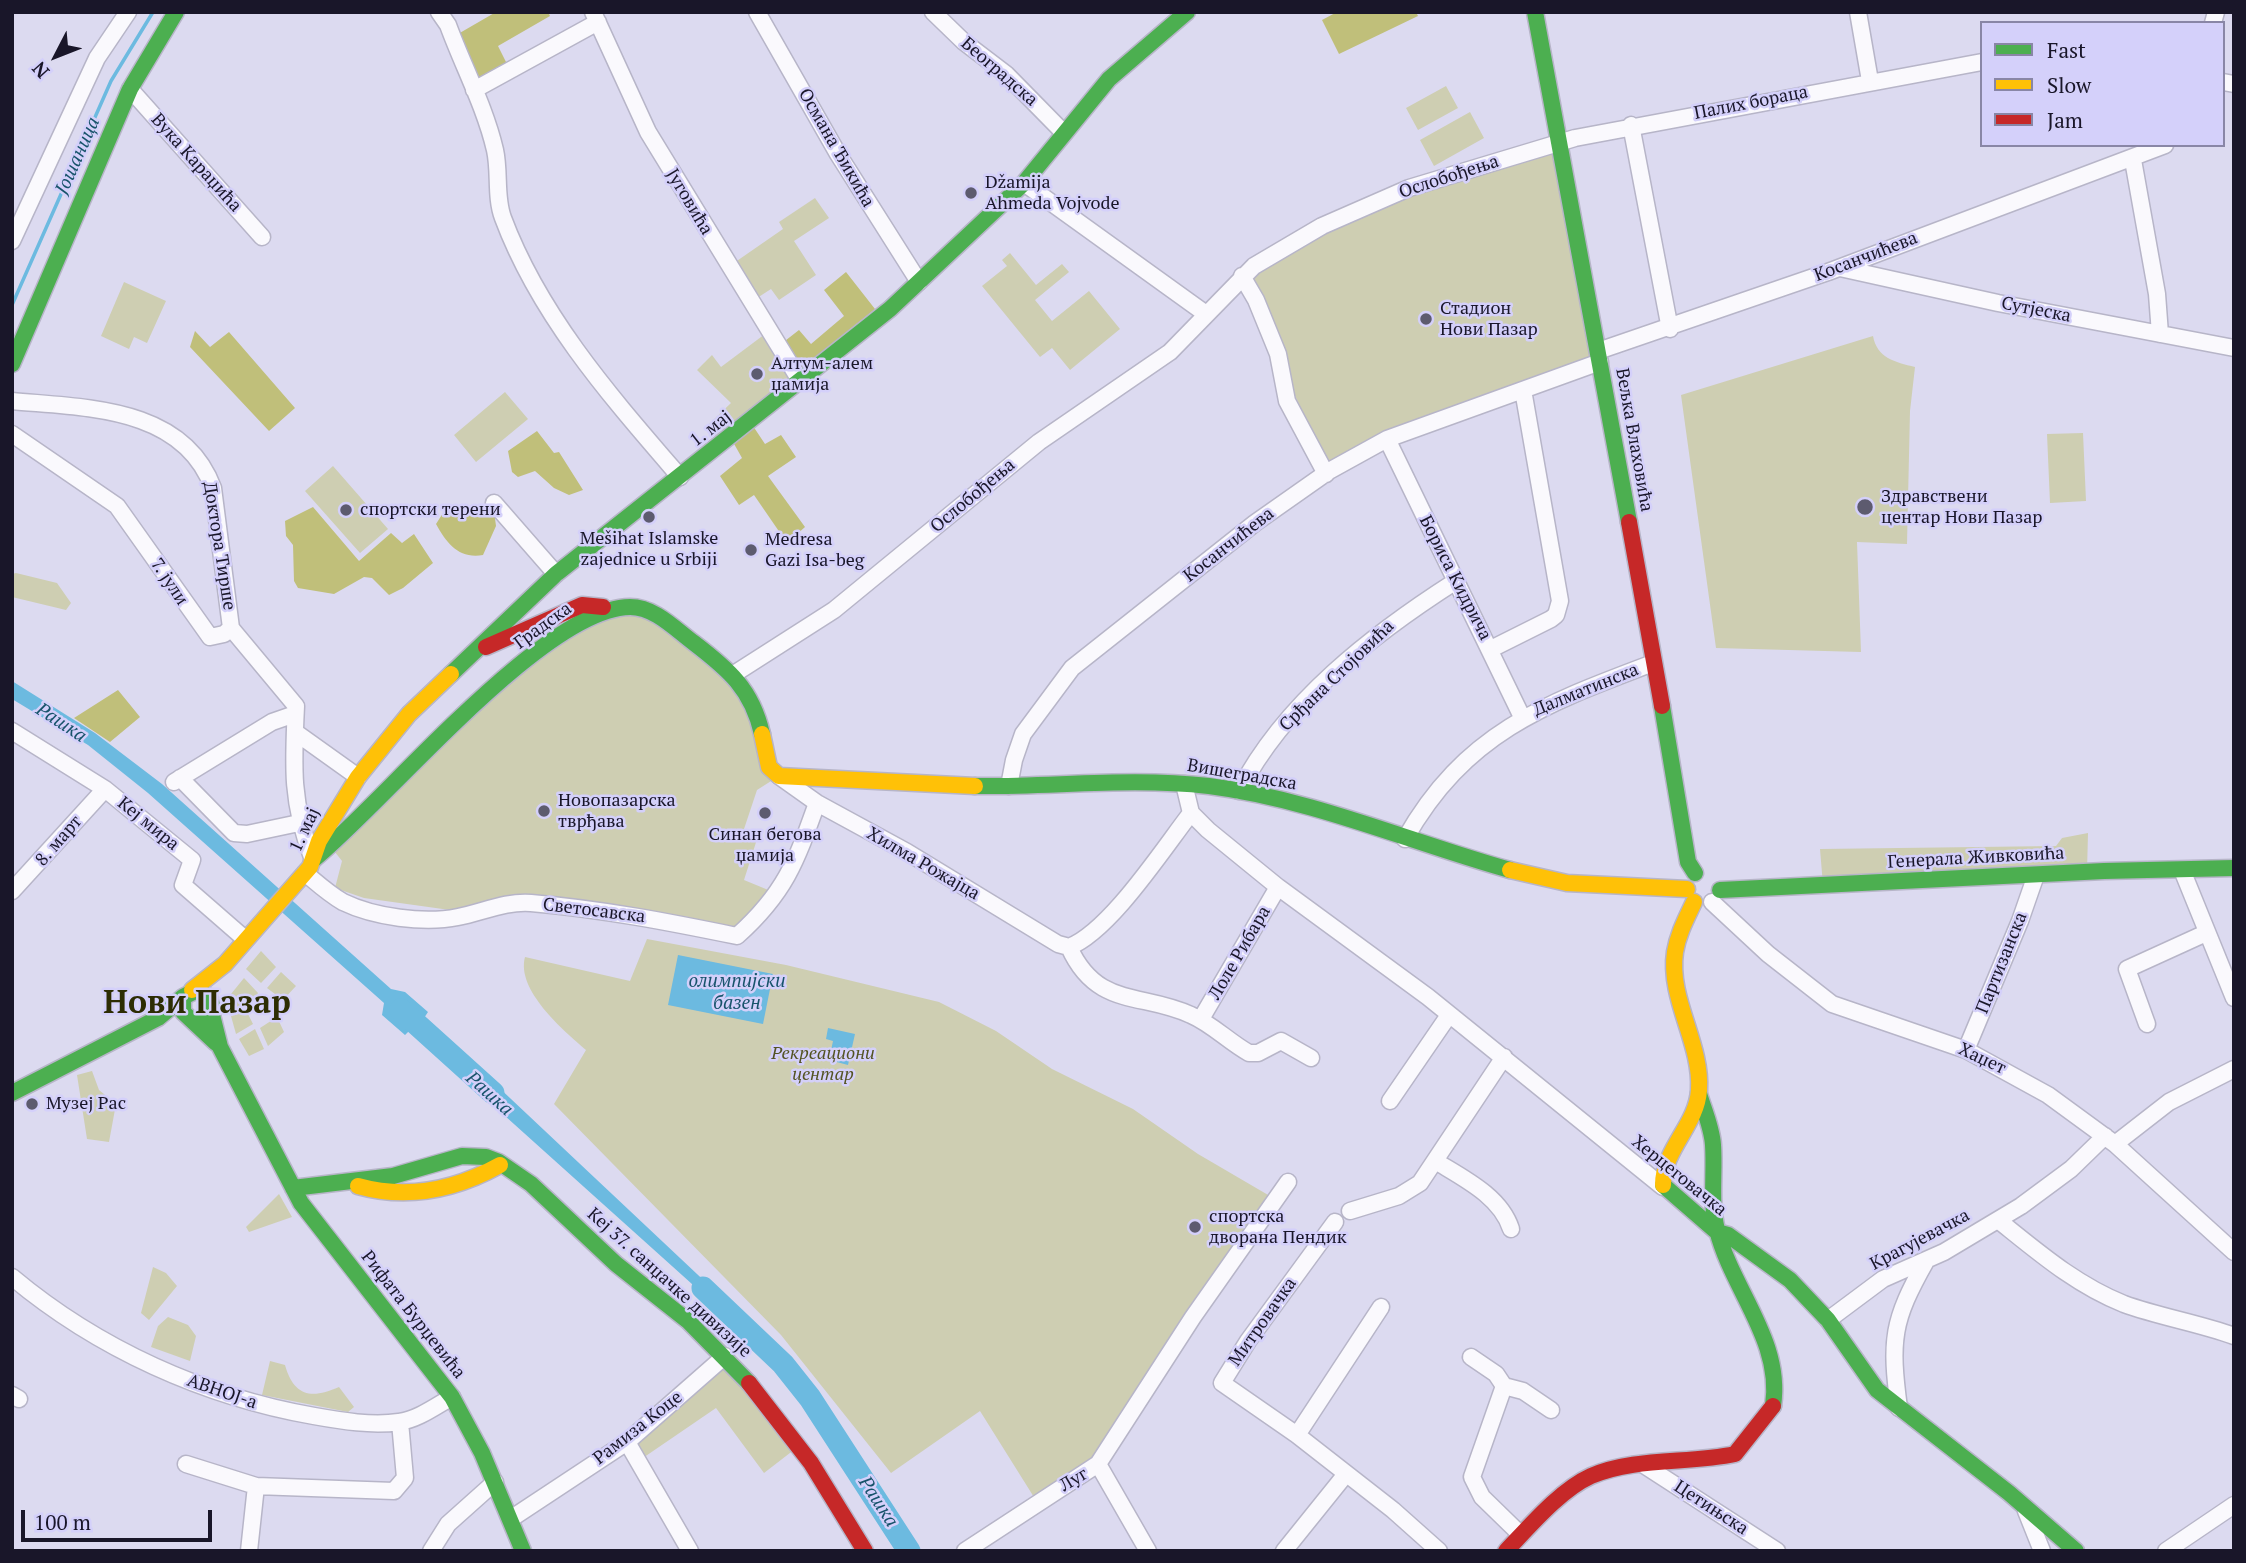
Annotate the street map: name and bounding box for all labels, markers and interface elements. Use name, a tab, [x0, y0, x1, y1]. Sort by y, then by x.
north arrow	[21, 21, 91, 91]
legend	[1980, 21, 2225, 147]
street label: Београдска	[956, 33, 1042, 111]
text: Fast	[2047, 36, 2086, 64]
text: N	[26, 57, 54, 84]
text: Slow	[2047, 71, 2091, 99]
street label: Палих бораца	[1692, 81, 1810, 125]
street label: Османа Ђикића	[793, 85, 879, 211]
text: Jam	[2047, 106, 2083, 134]
street label: Вука Караџића	[146, 109, 246, 217]
water label: Јошаница	[51, 114, 105, 198]
street label: Ослобођења	[1396, 151, 1502, 203]
street label: Југовића	[661, 165, 717, 239]
place label: Džamija Ahmeda Vojvode	[985, 172, 1120, 214]
marker: Džamija Ahmeda Vojvode	[963, 185, 979, 201]
street label: Косанчићева	[1811, 227, 1921, 287]
street label: Сутјеска	[1999, 293, 2073, 327]
place label: Стадион Нови Пазар	[1440, 298, 1538, 340]
marker: Стадион Нови Пазар	[1418, 311, 1434, 327]
place label: Алтум-алем џамија	[771, 353, 873, 396]
marker: Алтум-алем џамија	[749, 366, 765, 382]
street label: Вељка Влаховића	[1611, 366, 1657, 514]
street label: 1. мај	[686, 406, 736, 452]
street label: Ослобођења	[926, 454, 1020, 538]
street label: Доктора Тирше	[198, 480, 240, 612]
place label: Здравствени центар Нови Пазар	[1881, 486, 2042, 528]
marker: Здравствени центар Нови Пазар	[1855, 497, 1875, 517]
place label: спортски терени	[360, 499, 501, 521]
marker: спортски терени	[338, 502, 354, 518]
street label: Косанчићева	[1180, 503, 1278, 587]
marker: Mešihat Islamske zajednice u Srbiji	[641, 509, 657, 525]
street label: Бориса Кидрича	[1414, 512, 1496, 644]
place label: Mešihat Islamske zajednice u Srbiji	[580, 528, 718, 570]
place label: Medresa Gazi Isa-beg	[765, 529, 864, 572]
marker: Medresa Gazi Isa-beg	[743, 542, 759, 558]
street label: 7. јули	[146, 554, 192, 610]
street label: Градска	[510, 598, 576, 654]
street label: Срђана Стојовића	[1275, 616, 1399, 736]
street label: Далматинска	[1530, 659, 1642, 721]
water label: Рашка	[31, 698, 91, 748]
street label: Вишеградска	[1186, 755, 1298, 795]
place label: Новопазарска тврђава	[558, 790, 676, 832]
street label: Кеј мира	[113, 793, 183, 855]
marker: Новопазарска тврђава	[536, 803, 552, 819]
street label: 1. мај	[285, 804, 325, 856]
marker: Синан бегова џамија	[757, 805, 773, 821]
street label: 8. март	[31, 811, 87, 871]
street label: Хилма Рожајца	[863, 823, 983, 905]
place label: Синан бегова џамија	[708, 824, 822, 866]
street label: Генерала Живковића	[1887, 843, 2065, 873]
street label: Светосавска	[541, 894, 647, 928]
street label: Лоле Рибара	[1205, 902, 1275, 1004]
street label: Партизанска	[1972, 909, 2032, 1017]
water label: олимпијски базен	[689, 971, 785, 1015]
district label: Нови Пазар	[103, 985, 291, 1023]
street label: Хаџет	[1955, 1039, 2009, 1079]
park label: Рекреациони центар	[771, 1043, 875, 1086]
water label: Рашка	[461, 1067, 517, 1121]
place label: Музеј Рас	[46, 1093, 126, 1115]
marker: Музеј Рас	[24, 1096, 40, 1112]
street label: Херцеговачка	[1627, 1131, 1731, 1221]
street label: Кеј 37. санџачке дивизије	[582, 1204, 756, 1362]
street label: Крагујевачка	[1867, 1205, 1973, 1275]
place label: спортска дворана Пендик	[1209, 1206, 1347, 1248]
marker: спортска дворана Пендик	[1187, 1219, 1203, 1235]
street label: Рифата Бурџевића	[356, 1247, 470, 1383]
street label: Митровачка	[1225, 1274, 1301, 1370]
street label: АВНОЈ-а	[184, 1370, 260, 1414]
street label: Рамиза Коце	[589, 1387, 687, 1469]
street label: Луг	[1056, 1463, 1092, 1497]
water label: Рашка	[853, 1472, 903, 1532]
street label: Цетињска	[1670, 1476, 1752, 1540]
scale bar	[24, 1496, 215, 1540]
text: 100 m	[34, 1508, 91, 1536]

